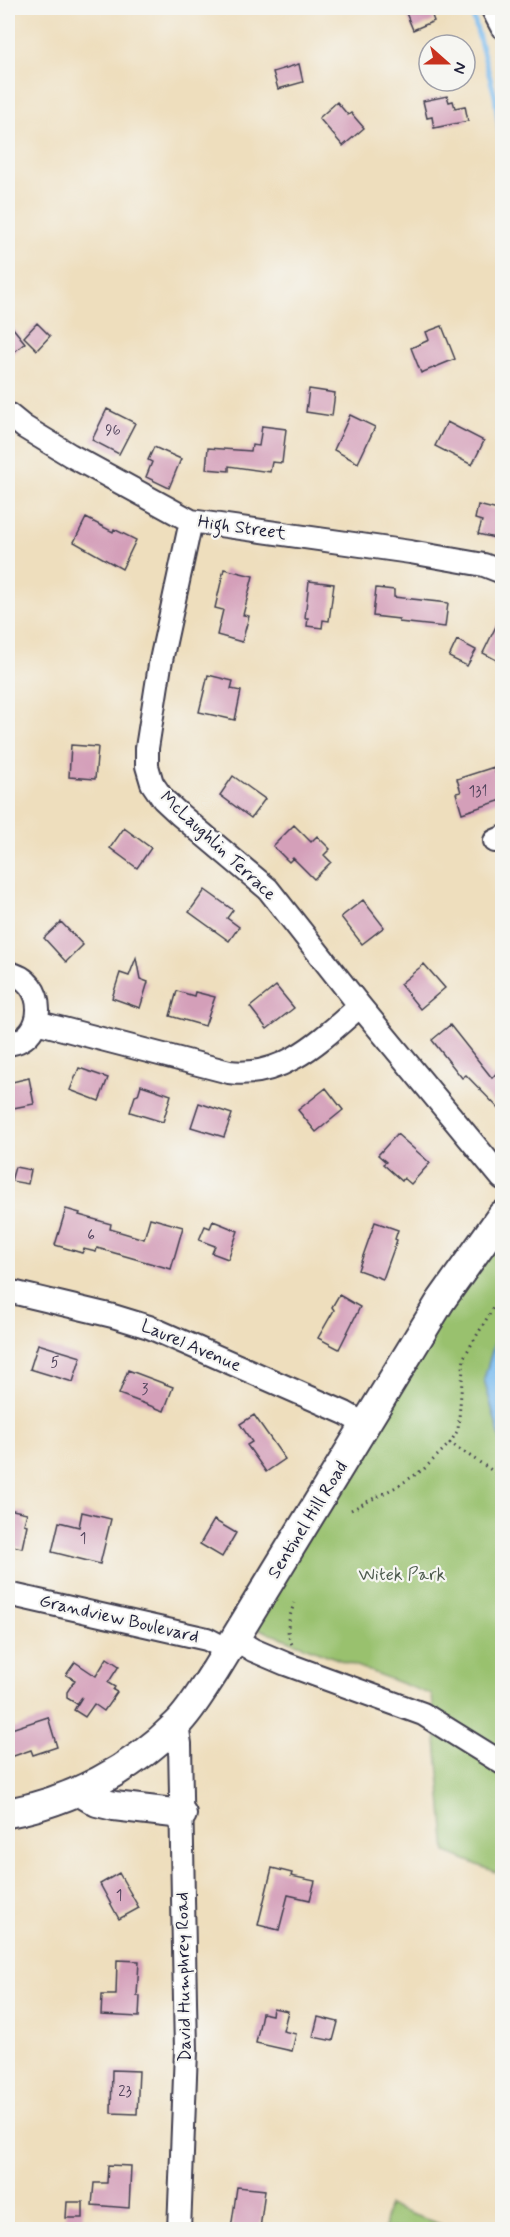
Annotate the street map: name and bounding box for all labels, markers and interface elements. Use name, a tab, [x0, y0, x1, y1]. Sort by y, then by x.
north arrow	[417, 33, 477, 93]
text: N	[448, 59, 471, 77]
house number: 96	[105, 421, 121, 441]
street label: High Street	[196, 510, 288, 548]
house number: 131	[469, 782, 487, 802]
street label: McLaughlin Terrace	[155, 786, 281, 906]
house number: 6	[87, 1226, 95, 1246]
street label: Laurel Avenue	[137, 1314, 245, 1378]
house number: 5	[50, 1353, 60, 1373]
house number: 3	[142, 1380, 149, 1400]
street label: Sentinel Hill Road	[262, 1457, 354, 1583]
house number: 1	[80, 1529, 86, 1549]
park label: Witek Park	[359, 1563, 446, 1587]
street label: Grandview Boulevard	[37, 1589, 201, 1649]
house number: 1	[116, 1886, 122, 1906]
street label: David Humphrey Road	[171, 1892, 197, 2062]
house number: 23	[118, 2082, 132, 2102]

